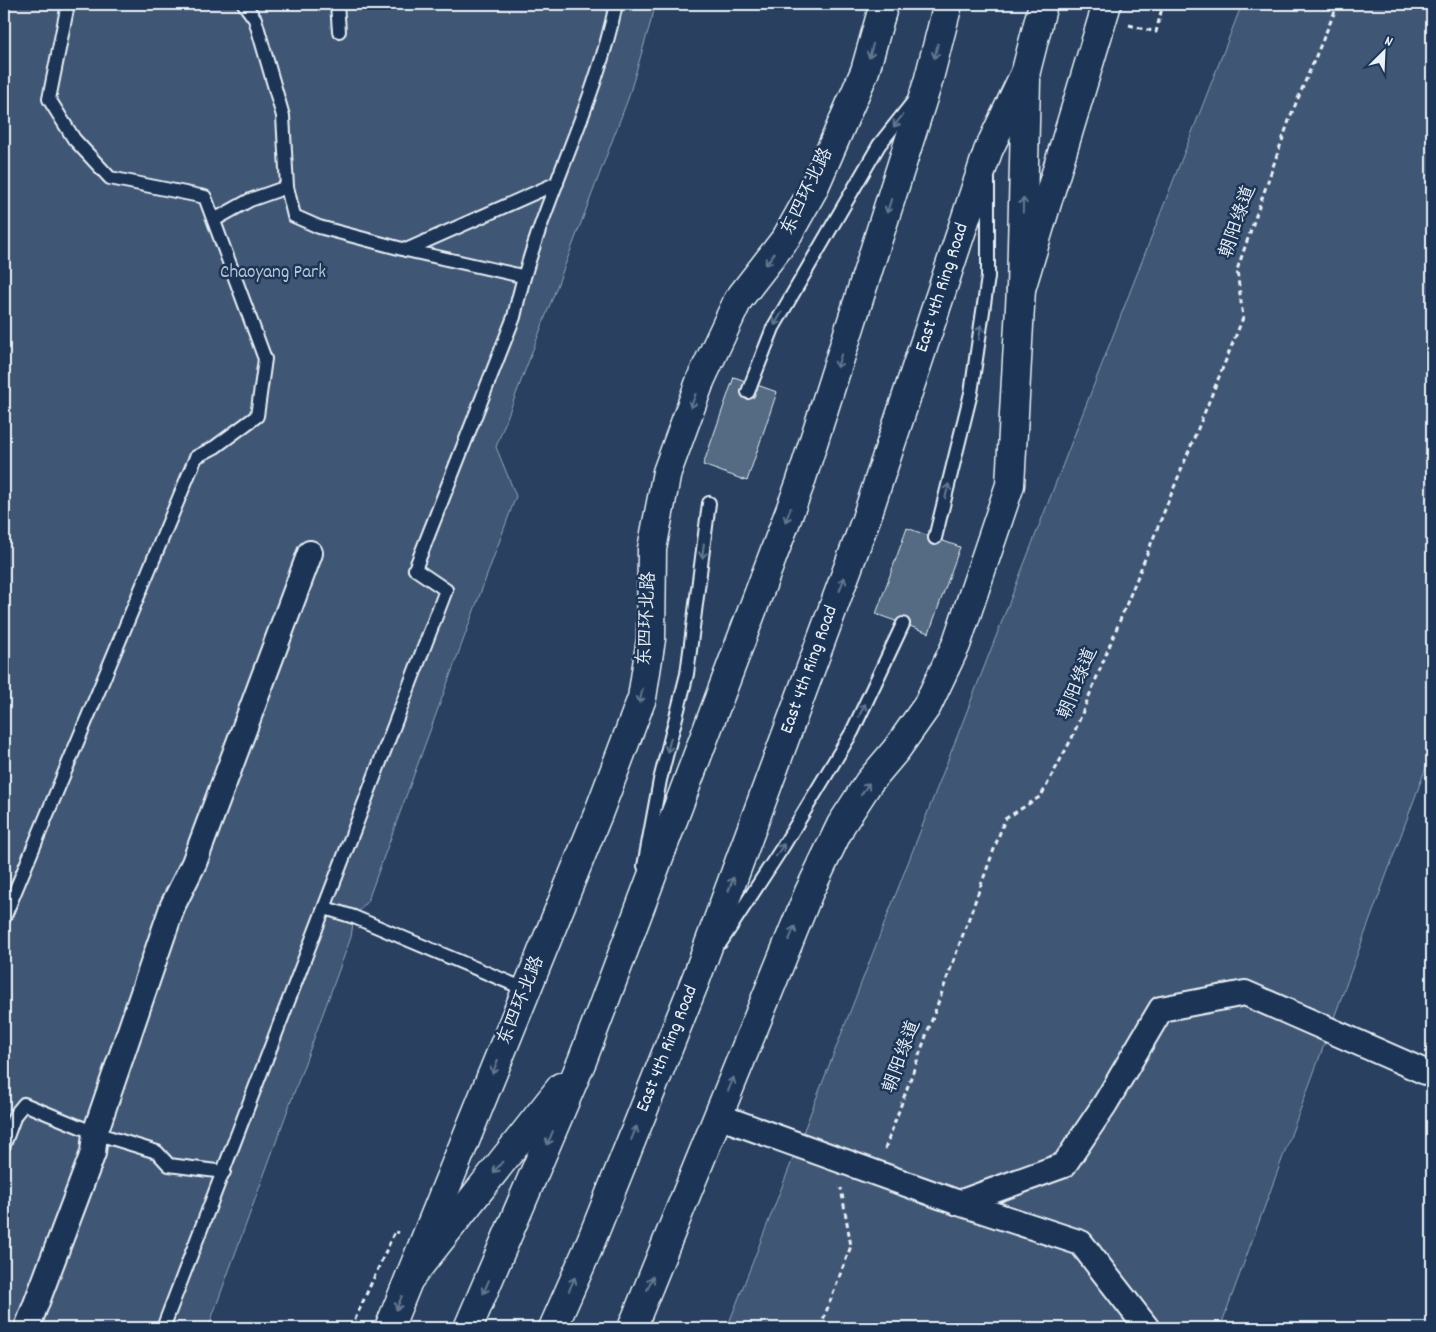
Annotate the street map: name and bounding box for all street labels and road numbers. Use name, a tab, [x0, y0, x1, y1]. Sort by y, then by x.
street label: 东四环北路	[775, 143, 841, 241]
street label: 朝阳绿道	[1214, 182, 1264, 262]
street label: East 4th Ring Road	[909, 220, 977, 356]
street label: 东四环北路	[632, 571, 664, 667]
street label: East 4th Ring Road	[774, 602, 846, 738]
street label: 朝阳绿道	[1052, 644, 1106, 724]
street label: 东四环北路	[492, 952, 552, 1050]
street label: East 4th Ring Road	[630, 982, 706, 1116]
street label: 朝阳绿道	[877, 1017, 929, 1097]

